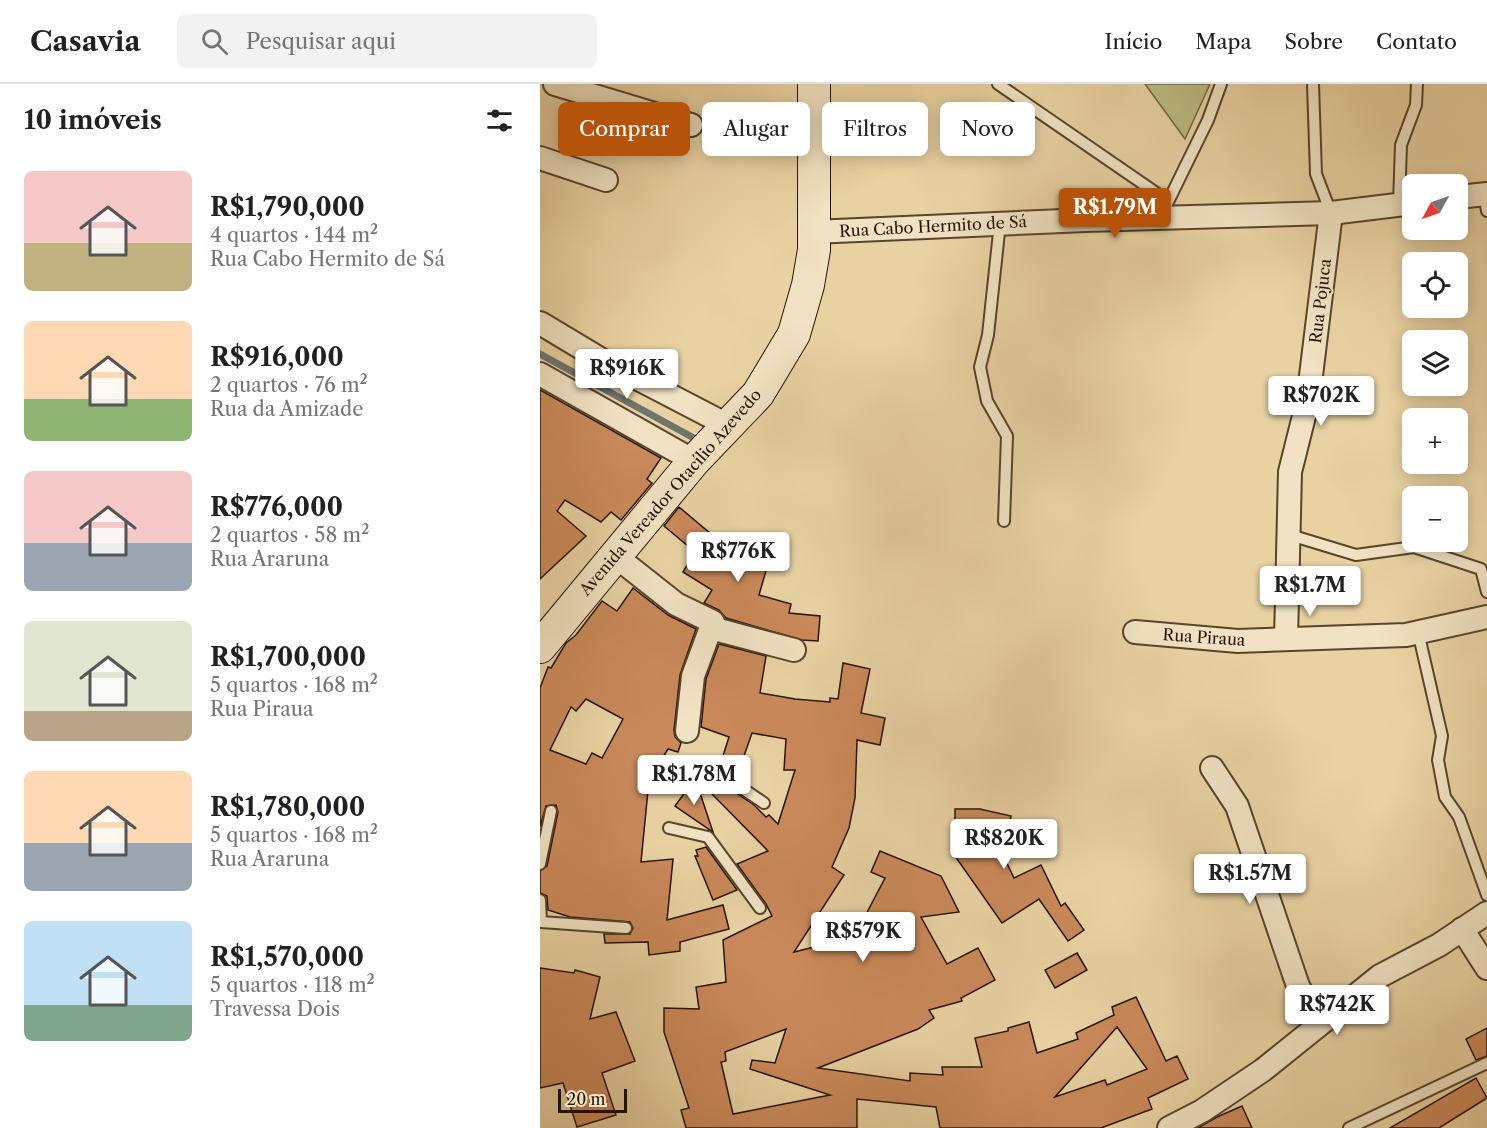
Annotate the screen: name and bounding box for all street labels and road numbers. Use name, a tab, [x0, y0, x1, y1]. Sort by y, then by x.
street label: Rua Cabo Hermito de Sá	[839, 211, 1028, 241]
street label: Rua Pojuca	[1305, 257, 1335, 345]
street label: Avenida Vereador Otacílio Azevedo	[574, 385, 765, 600]
street label: Rua Piraua	[1162, 624, 1247, 650]

